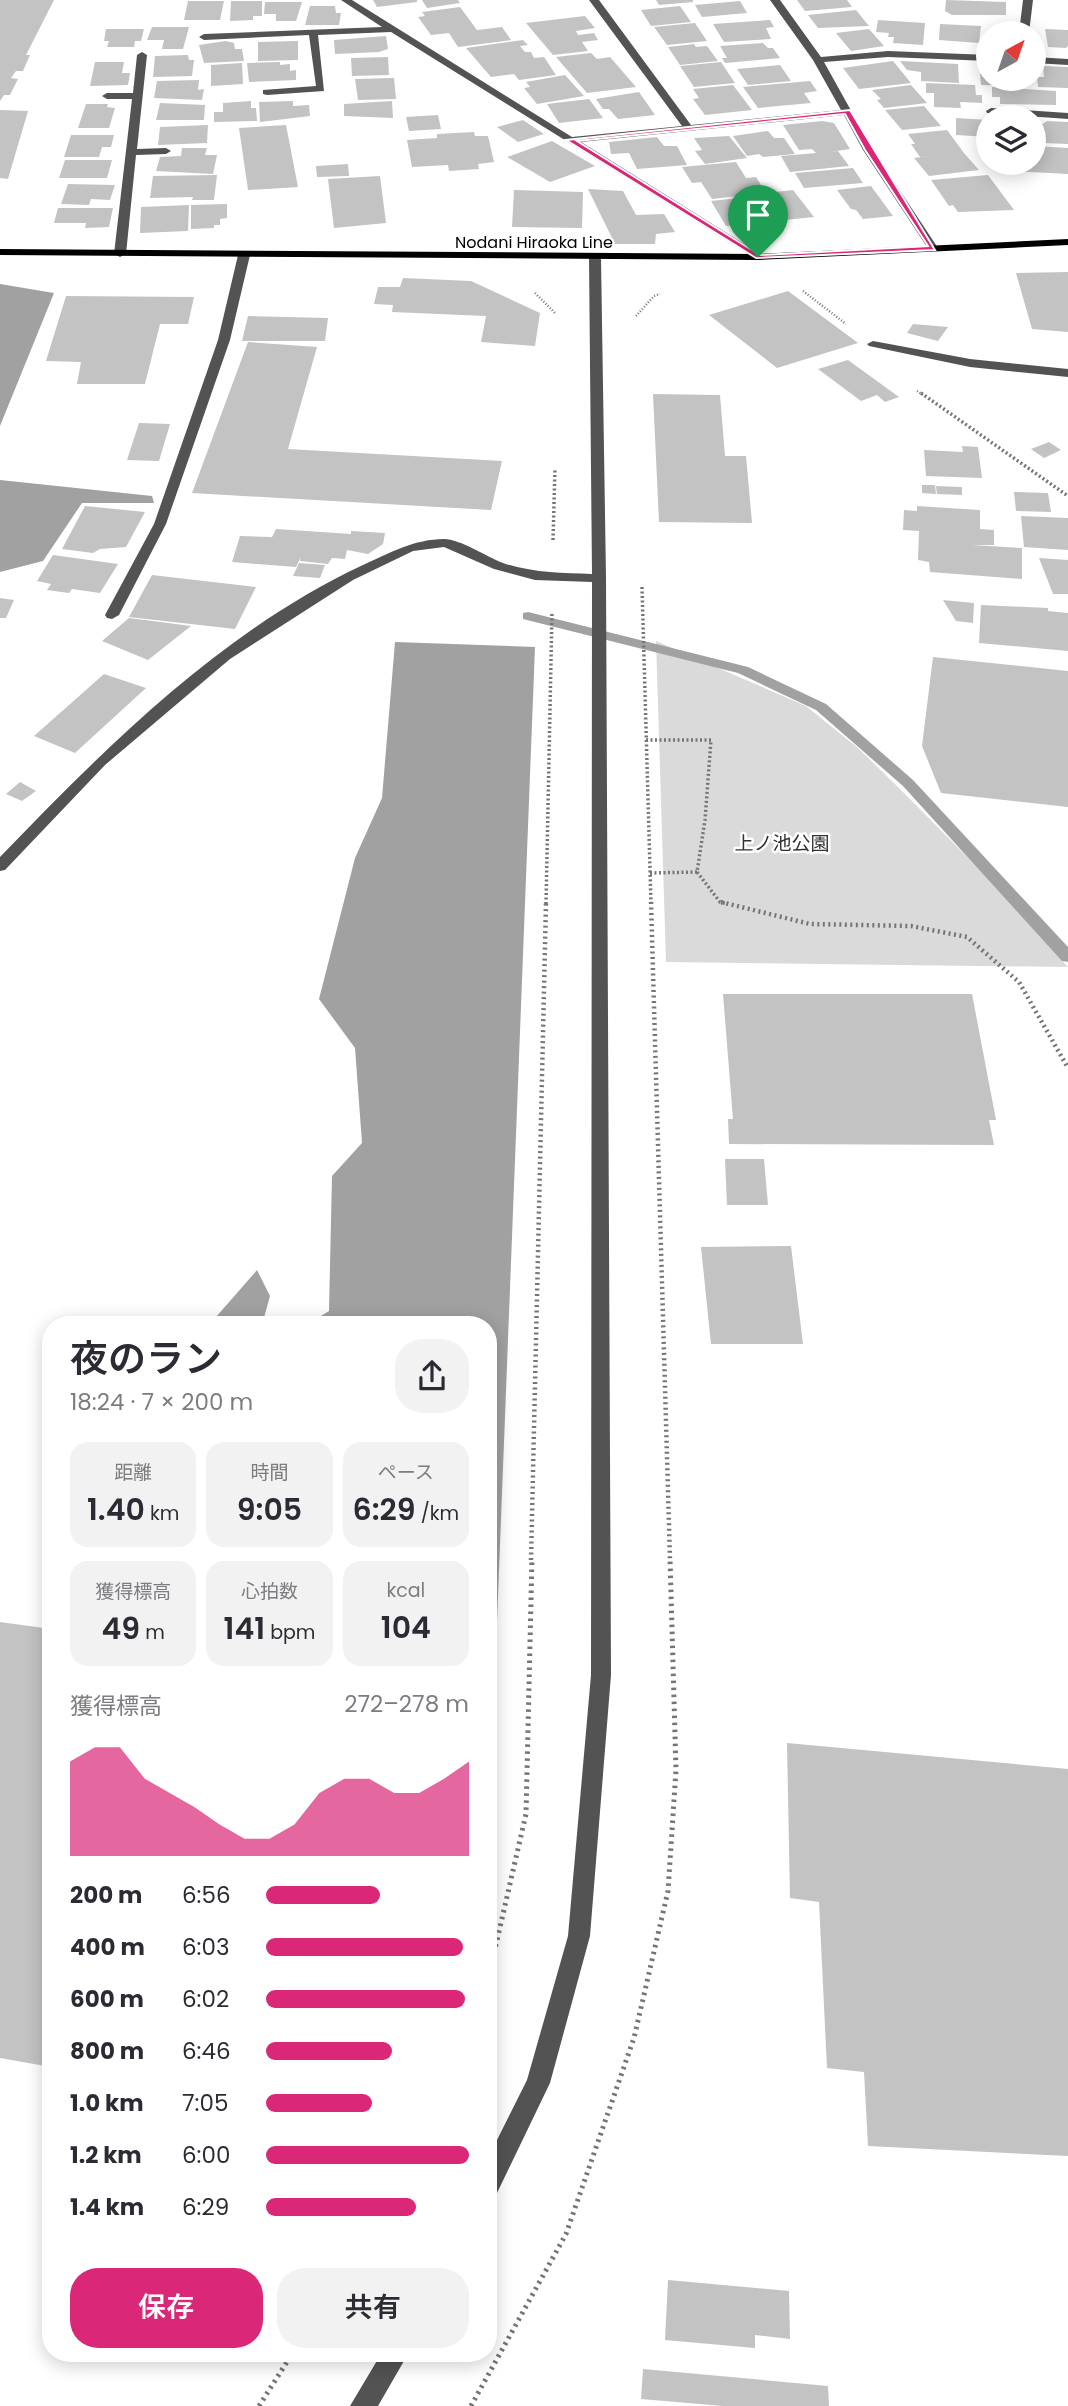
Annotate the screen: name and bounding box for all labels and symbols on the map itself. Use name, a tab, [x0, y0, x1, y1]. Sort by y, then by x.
north arrow	[976, 21, 1046, 91]
pin	[728, 185, 788, 257]
street label: Nodani Hiraoka Line	[455, 231, 613, 254]
park label: 上ノ池公園	[734, 830, 830, 857]

